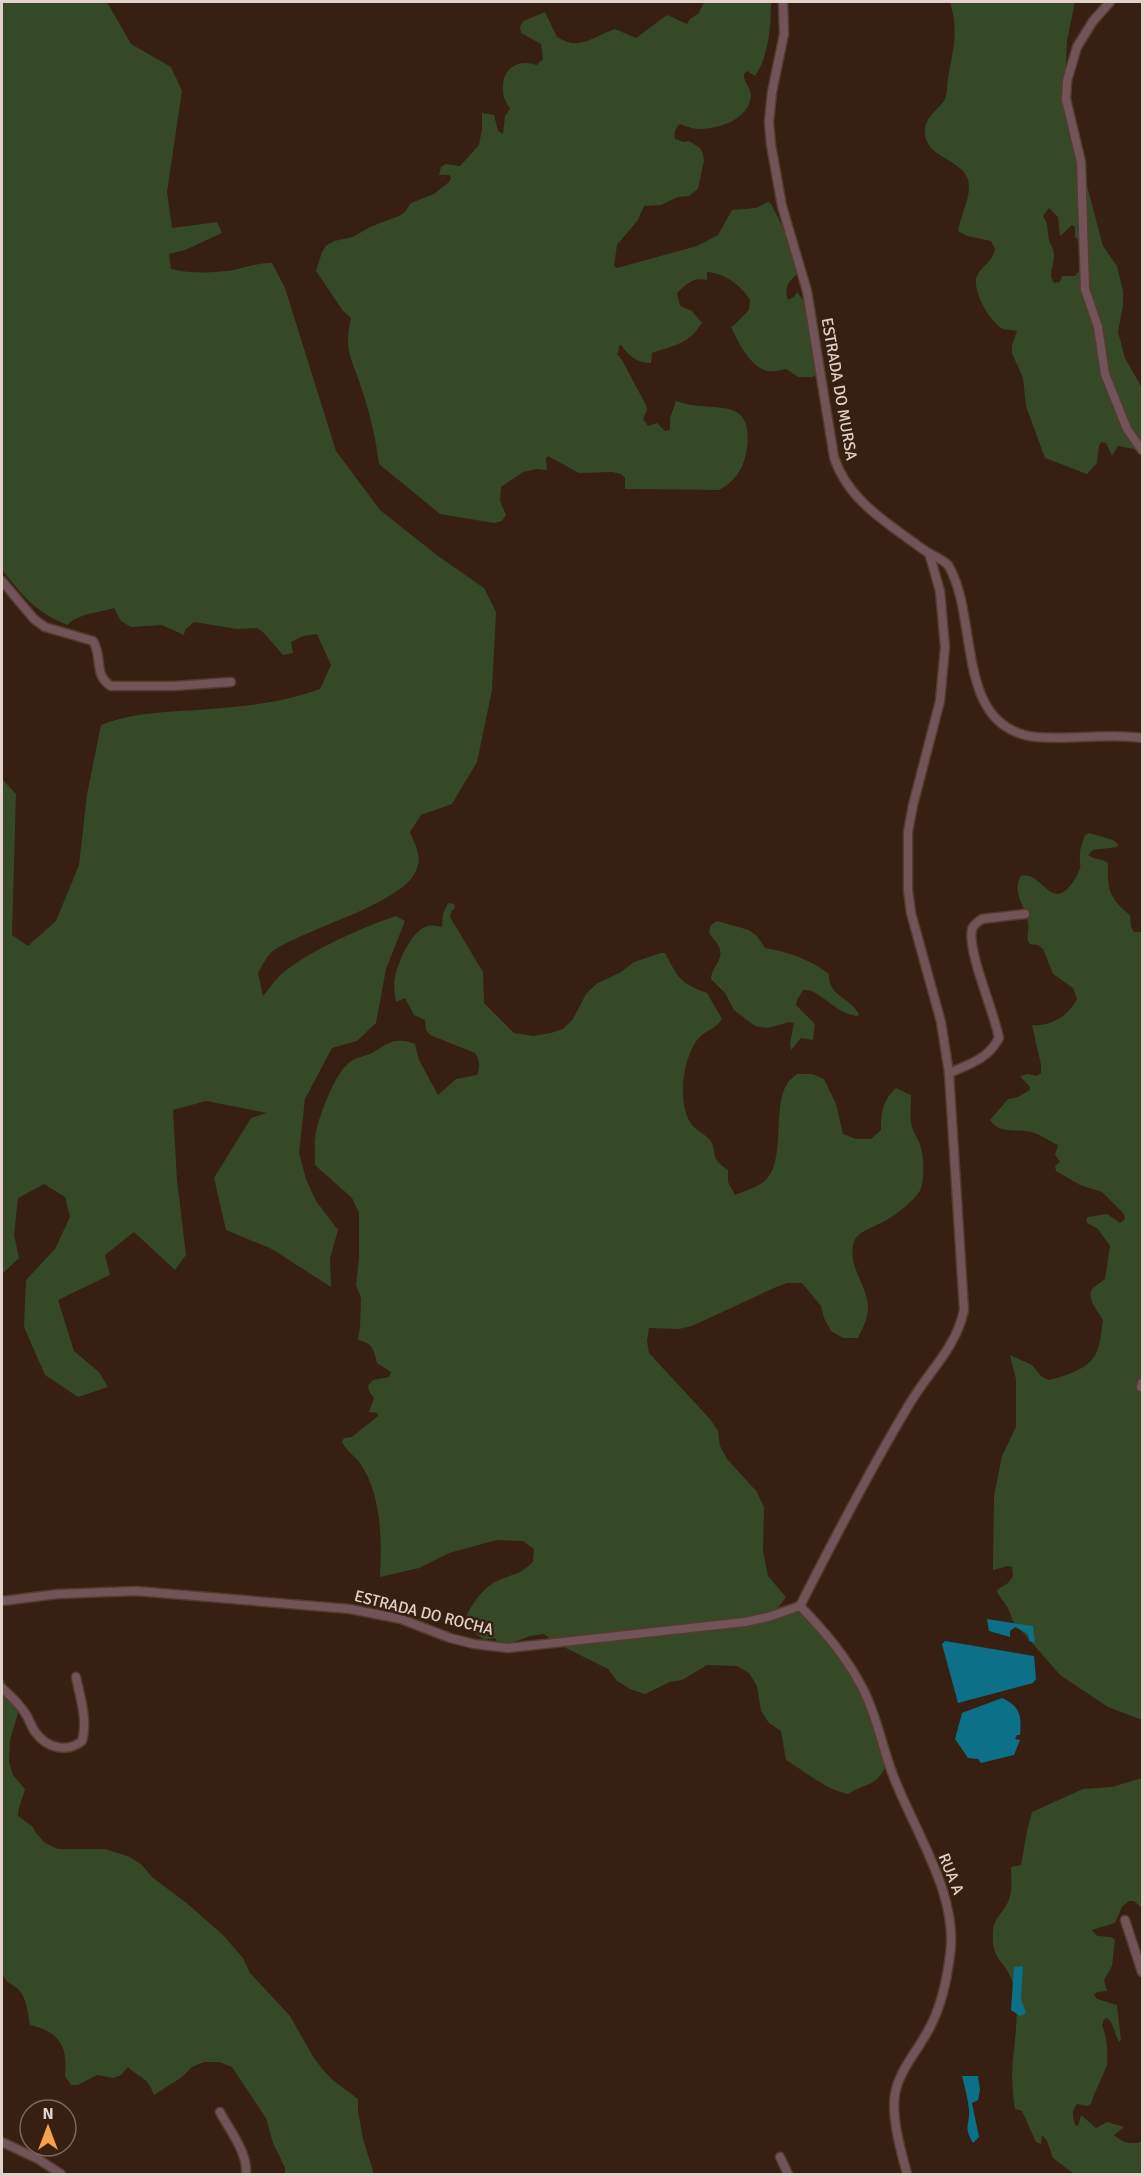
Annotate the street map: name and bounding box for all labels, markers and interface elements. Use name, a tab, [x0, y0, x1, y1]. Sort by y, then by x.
street label: ESTRADA DO MURSA	[817, 316, 861, 462]
street label: ESTRADA DO ROCHA	[352, 1586, 496, 1640]
street label: RUA A	[934, 1850, 968, 1898]
north arrow	[18, 2098, 78, 2158]
text: N	[42, 2104, 54, 2124]

